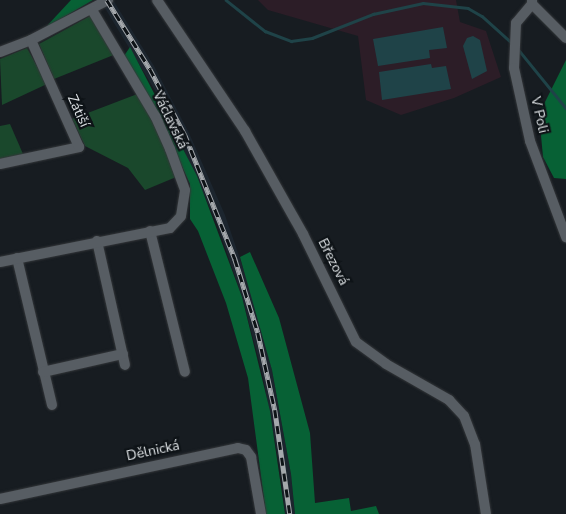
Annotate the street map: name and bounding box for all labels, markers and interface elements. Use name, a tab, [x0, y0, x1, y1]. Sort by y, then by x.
street label: Václavská	[149, 88, 191, 152]
street label: Zátiší	[63, 92, 93, 130]
street label: V Poli	[527, 95, 551, 135]
street label: Březová	[314, 236, 352, 288]
street label: Dělnická	[125, 437, 181, 465]

